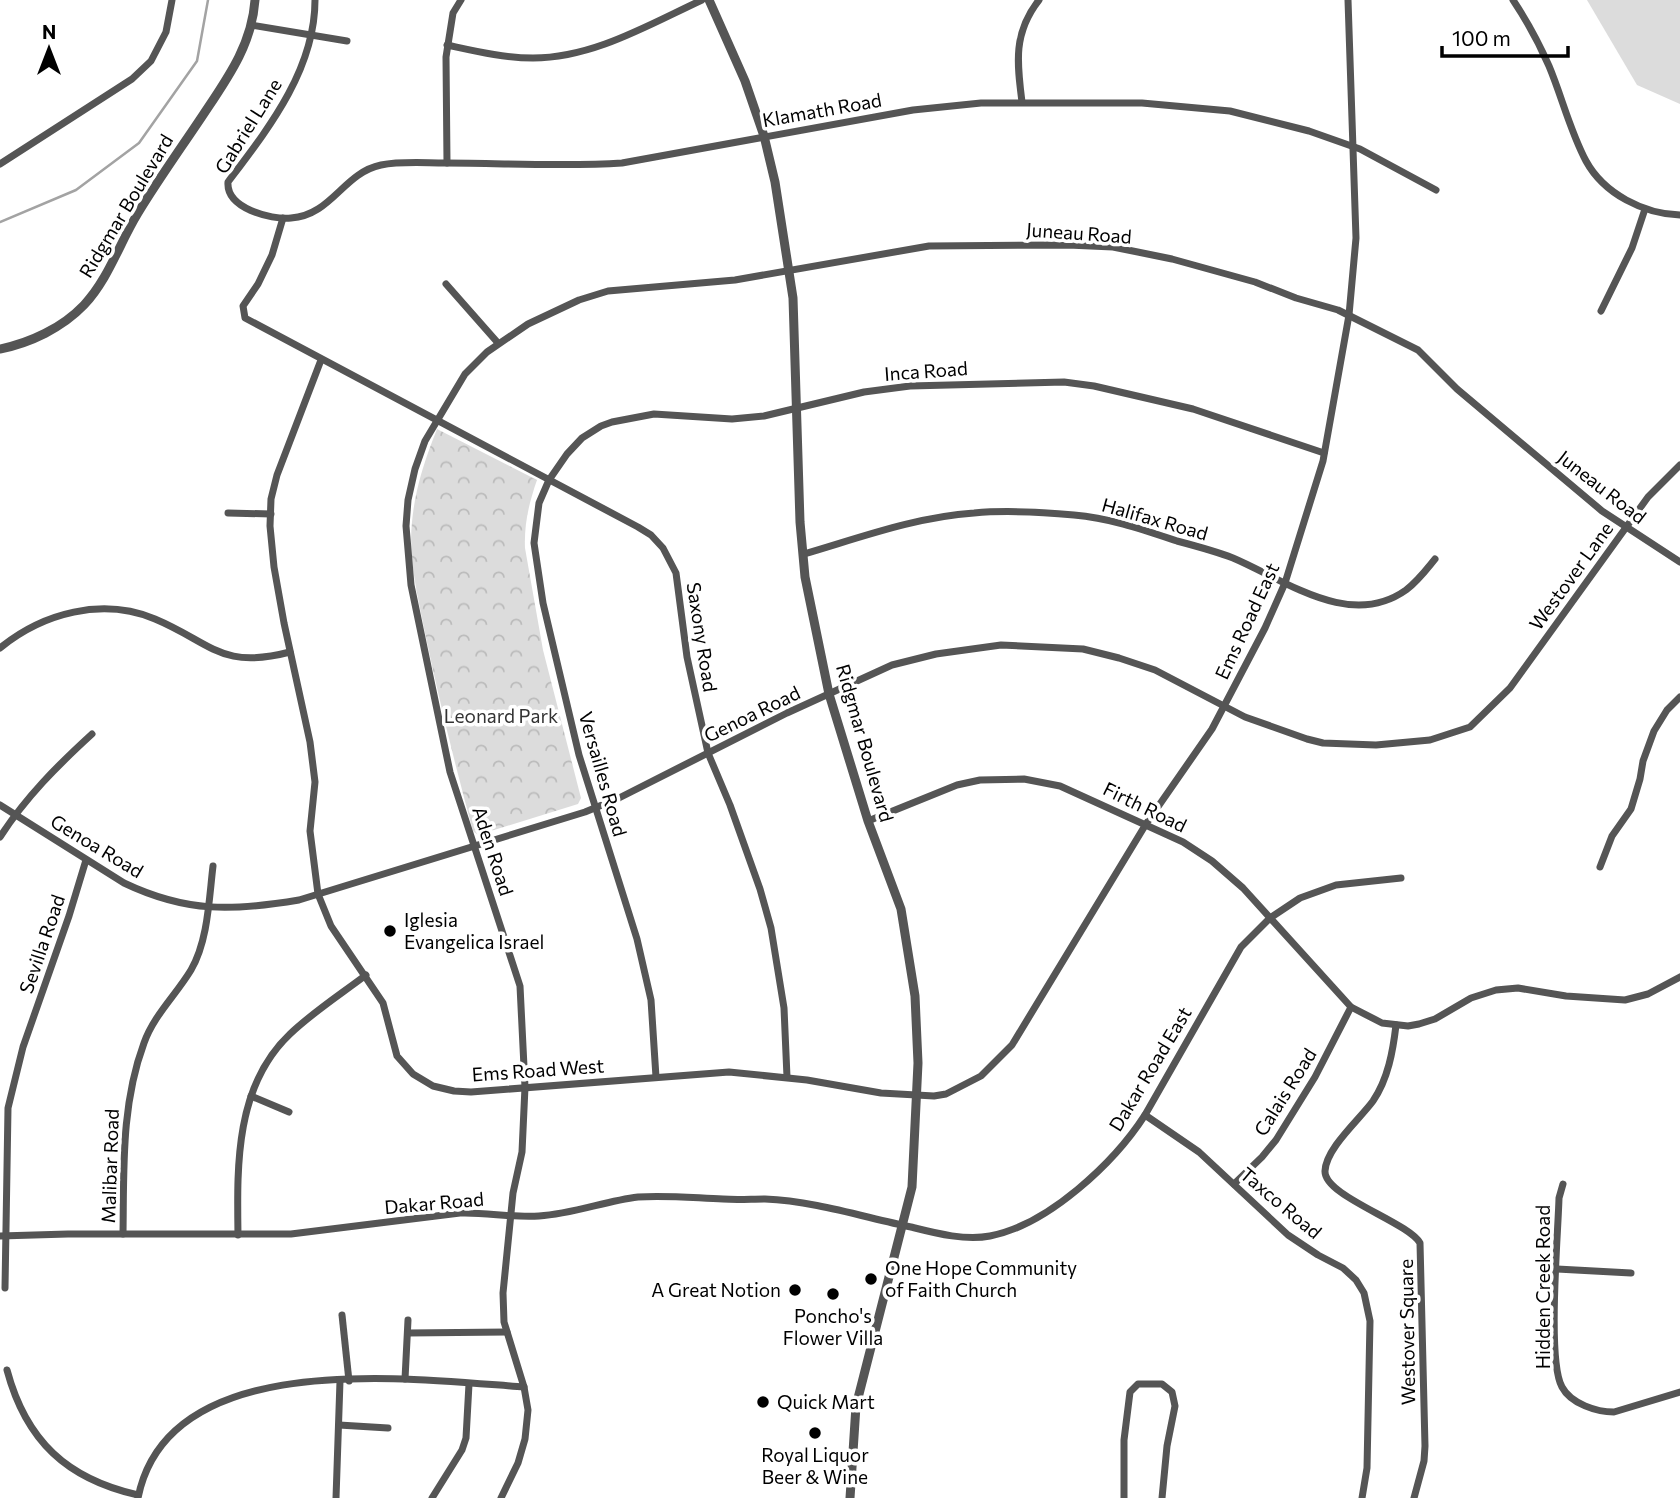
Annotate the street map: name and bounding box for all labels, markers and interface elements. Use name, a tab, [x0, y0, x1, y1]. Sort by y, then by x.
north arrow	[14, 14, 84, 84]
scale bar	[1442, 14, 1568, 58]
text: N	[42, 20, 56, 43]
text: 100 m	[1452, 25, 1511, 50]
street label: Gabriel Lane	[209, 74, 286, 178]
street label: Klamath Road	[760, 88, 883, 131]
street label: Ridgmar Boulevard	[74, 130, 177, 282]
street label: Juneau Road	[1026, 217, 1133, 248]
street label: Inca Road	[883, 356, 968, 385]
street label: Juneau Road	[1554, 445, 1651, 528]
street label: Halifax Road	[1099, 492, 1211, 545]
street label: Westover Lane	[1524, 517, 1617, 634]
street label: Ems Road East	[1210, 559, 1284, 683]
street label: Saxony Road	[682, 580, 723, 693]
street label: Ridgmar Boulevard	[832, 661, 899, 824]
street label: Genoa Road	[700, 680, 804, 747]
park label: Leonard Park	[444, 704, 558, 727]
street label: Versailles Road	[575, 709, 632, 839]
street label: Firth Road	[1100, 776, 1191, 837]
street label: Aden Road	[468, 803, 519, 898]
street label: Genoa Road	[47, 809, 148, 882]
street label: Sevilla Road	[14, 891, 69, 996]
place label: Iglesia Evangelica Israel	[404, 908, 544, 953]
marker: Iglesia Evangelica Israel	[382, 923, 398, 939]
street label: Dakar Road East	[1103, 1002, 1196, 1135]
street label: Calais Road	[1249, 1044, 1321, 1140]
street label: Ems Road West	[471, 1053, 605, 1086]
street label: Malibar Road	[96, 1108, 123, 1224]
street label: Taxco Road	[1236, 1162, 1327, 1243]
street label: Dakar Road	[383, 1187, 485, 1218]
street label: Hidden Creek Road	[1531, 1205, 1554, 1369]
place label: One Hope Community of Faith Church	[885, 1256, 1077, 1301]
street label: Westover Square	[1394, 1259, 1419, 1405]
marker: One Hope Community of Faith Church	[863, 1271, 879, 1287]
place label: A Great Notion	[651, 1278, 781, 1301]
marker: A Great Notion	[787, 1282, 803, 1298]
marker: Poncho's Flower Villa	[825, 1286, 841, 1302]
place label: Poncho's Flower Villa	[783, 1304, 883, 1349]
place label: Quick Mart	[777, 1390, 875, 1413]
marker: Quick Mart	[755, 1394, 771, 1410]
marker: Royal Liquor Beer & Wine	[807, 1425, 823, 1441]
place label: Royal Liquor Beer & Wine	[761, 1443, 869, 1488]

